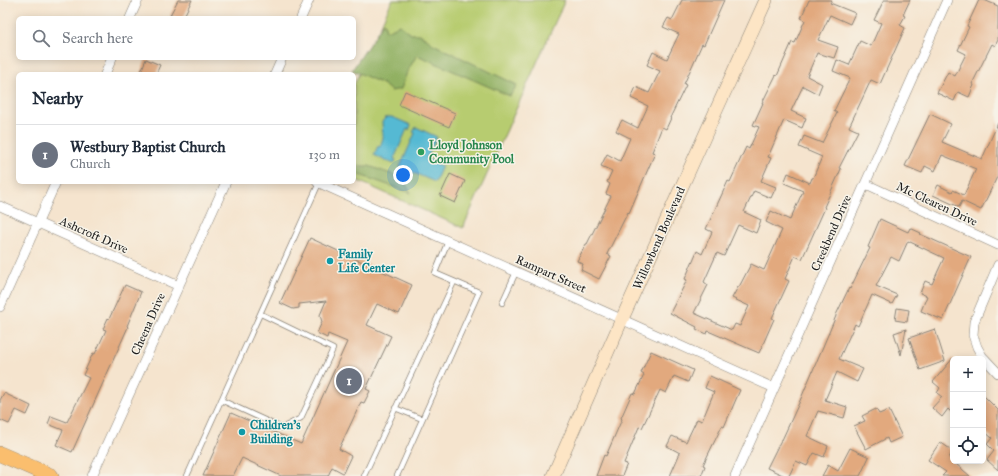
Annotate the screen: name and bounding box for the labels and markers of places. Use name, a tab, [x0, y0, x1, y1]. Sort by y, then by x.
place label: Lloyd Johnson Community Pool	[429, 138, 515, 167]
marker: Lloyd Johnson Community Pool	[416, 147, 426, 157]
place label: Family Life Center	[338, 247, 396, 275]
marker: Family Life Center	[325, 256, 335, 266]
pin: 1	[336, 366, 362, 396]
place label: Children's Building	[250, 418, 301, 447]
marker: Children's Building	[237, 427, 247, 437]

